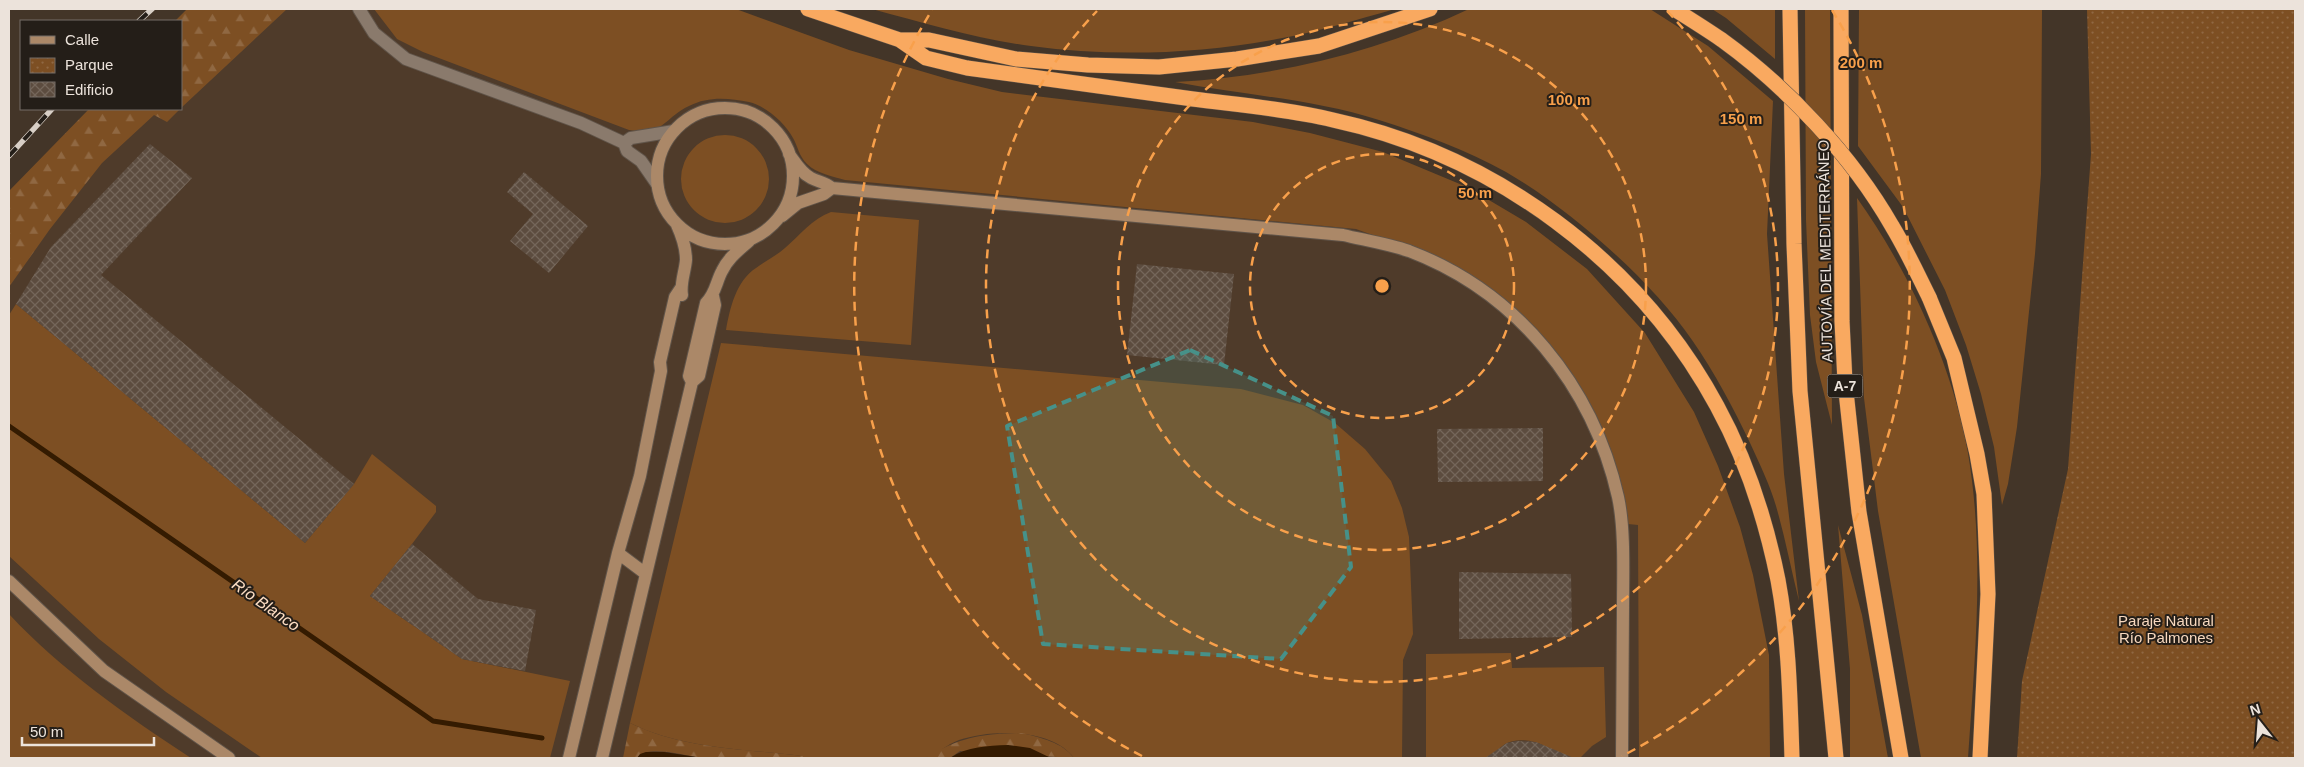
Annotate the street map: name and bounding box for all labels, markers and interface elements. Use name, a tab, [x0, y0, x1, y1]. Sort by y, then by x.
legend	[20, 20, 182, 110]
text: Calle	[65, 31, 99, 48]
text: 200 m	[1840, 54, 1882, 71]
text: Parque	[65, 56, 113, 73]
text: Edificio	[65, 81, 113, 98]
text: 100 m	[1548, 91, 1590, 108]
text: 150 m	[1720, 110, 1762, 127]
street label: AUTOVÍA DEL MEDITERRÁNEO	[1815, 140, 1835, 362]
text: 50 m	[1458, 184, 1492, 201]
centre of rings	[1373, 277, 1391, 295]
road number: A-7	[1828, 374, 1862, 398]
water label: Río Blanco	[229, 576, 303, 634]
park label: Paraje Natural Río Palmones	[2118, 612, 2214, 646]
north arrow	[2234, 697, 2284, 747]
text: N	[2248, 700, 2262, 719]
scale bar	[22, 714, 155, 746]
text: 50 m	[30, 723, 63, 740]

